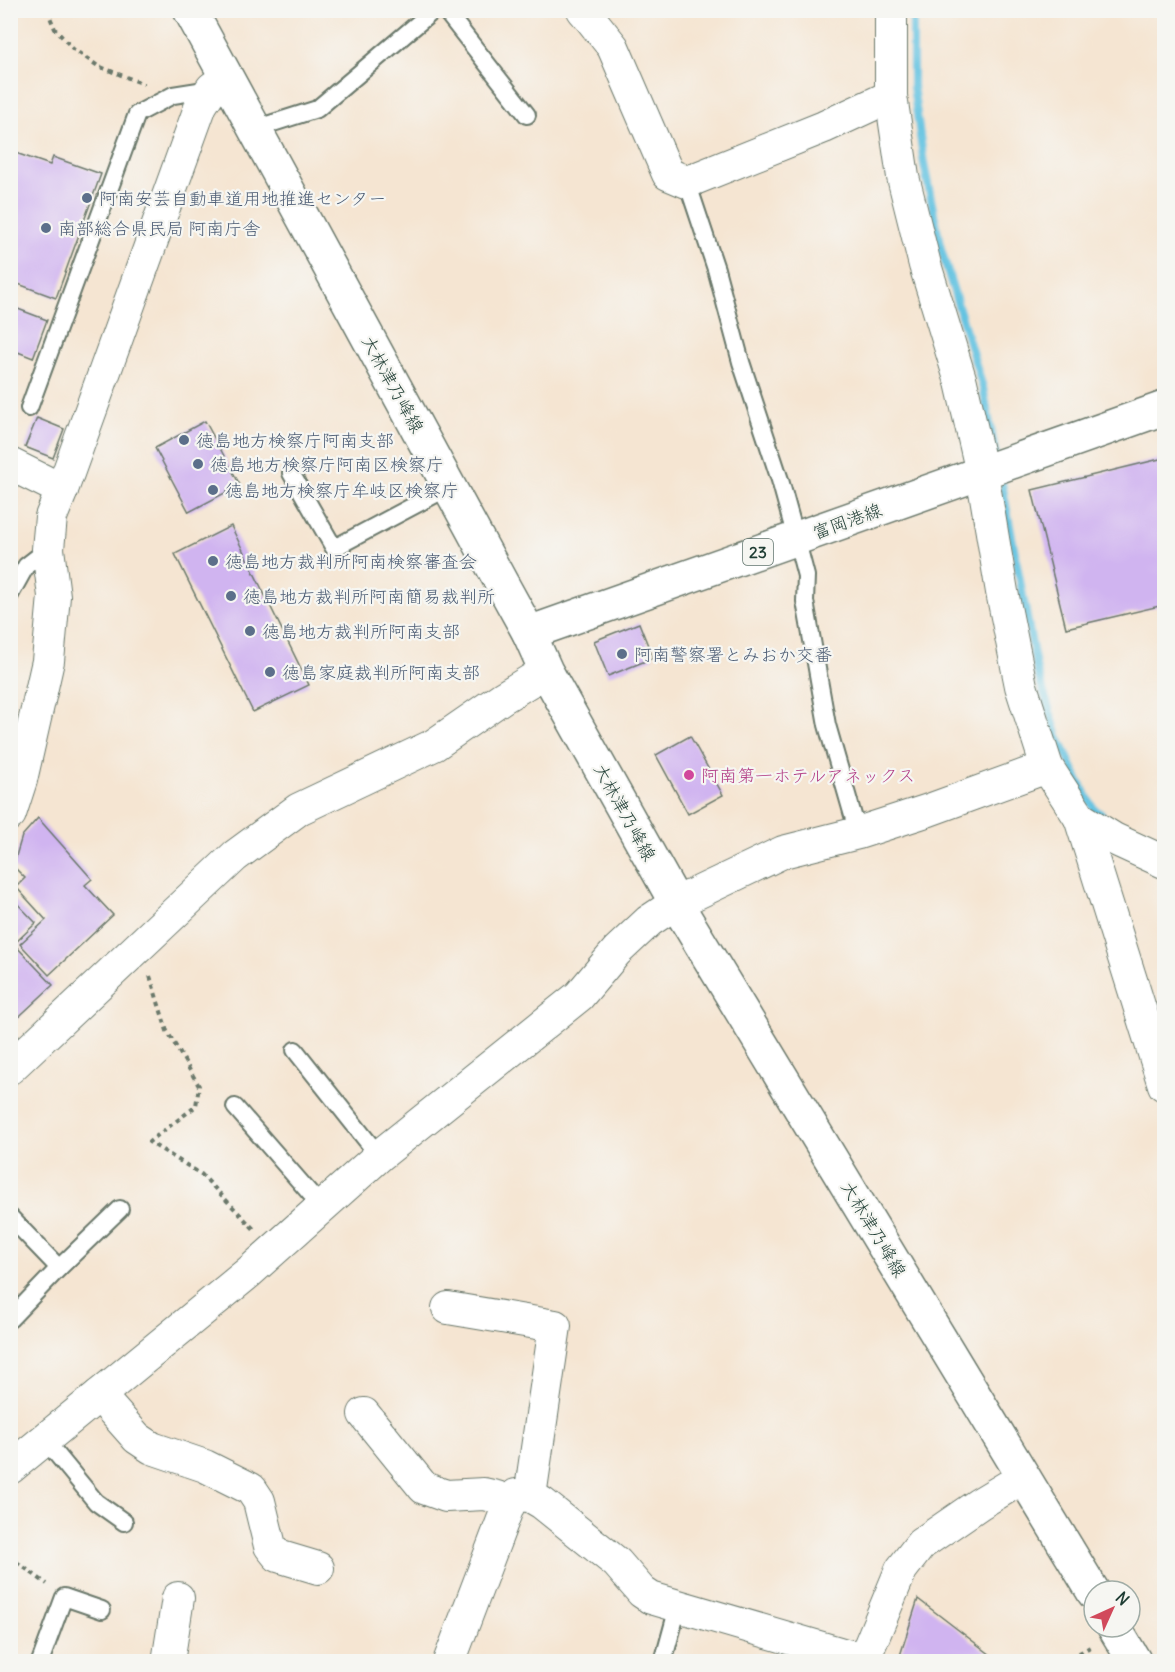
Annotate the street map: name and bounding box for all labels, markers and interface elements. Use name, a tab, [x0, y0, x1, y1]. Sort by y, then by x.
place label: 阿南安芸自動車道用地推進センター	[99, 187, 386, 210]
marker: 阿南安芸自動車道用地推進センター	[80, 191, 94, 205]
place label: 南部総合県民局 阿南庁舎	[58, 217, 260, 240]
marker: 南部総合県民局 阿南庁舎	[39, 221, 53, 235]
street label: 大林津乃峰線	[357, 331, 429, 437]
place label: 徳島地方検察庁阿南支部	[196, 429, 394, 452]
marker: 徳島地方検察庁阿南支部	[177, 433, 191, 447]
place label: 徳島地方検察庁阿南区検察庁	[210, 453, 444, 476]
marker: 徳島地方検察庁阿南区検察庁	[191, 457, 205, 471]
place label: 徳島地方検察庁牟岐区検察庁	[225, 479, 459, 502]
marker: 徳島地方検察庁牟岐区検察庁	[206, 483, 220, 497]
street label: 富岡港線	[809, 498, 885, 544]
road number: 23	[743, 539, 773, 565]
place label: 徳島地方裁判所阿南検察審査会	[225, 550, 477, 573]
marker: 徳島地方裁判所阿南検察審査会	[206, 554, 220, 568]
place label: 徳島地方裁判所阿南簡易裁判所	[243, 585, 495, 608]
marker: 徳島地方裁判所阿南簡易裁判所	[224, 589, 238, 603]
place label: 徳島地方裁判所阿南支部	[262, 620, 460, 643]
marker: 徳島地方裁判所阿南支部	[243, 624, 257, 638]
place label: 阿南警察署とみおか交番	[634, 643, 832, 666]
marker: 阿南警察署とみおか交番	[615, 647, 629, 661]
place label: 徳島家庭裁判所阿南支部	[282, 661, 480, 684]
marker: 徳島家庭裁判所阿南支部	[263, 665, 277, 679]
street label: 大林津乃峰線	[589, 759, 661, 865]
place label: 阿南第一ホテルアネックス	[701, 764, 915, 787]
marker: 阿南第一ホテルアネックス	[682, 768, 696, 782]
street label: 大林津乃峰線	[836, 1177, 912, 1281]
north arrow	[1082, 1579, 1142, 1639]
text: N	[1112, 1587, 1134, 1609]

